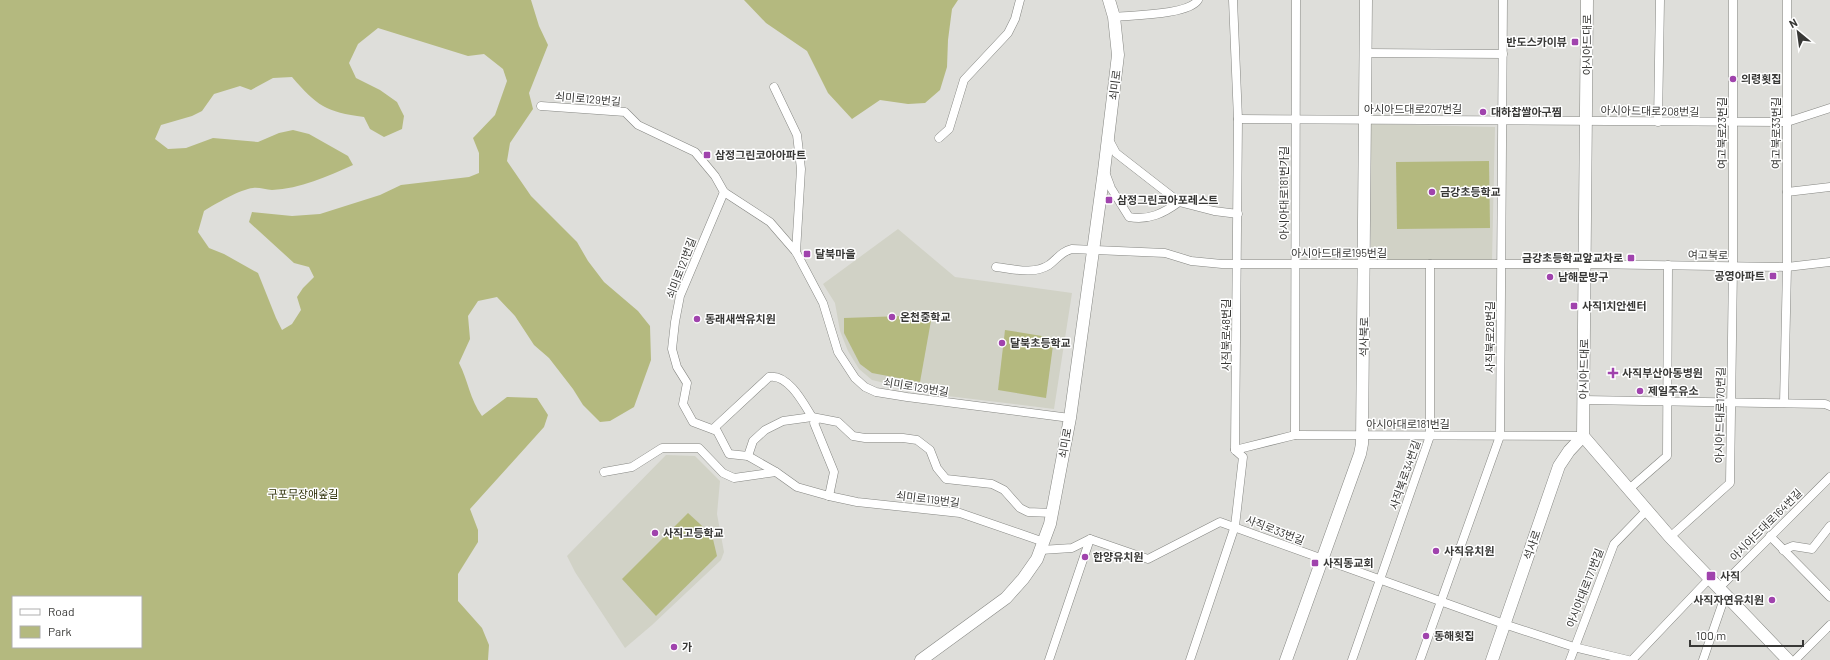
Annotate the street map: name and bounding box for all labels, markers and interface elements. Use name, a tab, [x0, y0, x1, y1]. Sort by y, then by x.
north arrow	[1778, 12, 1818, 52]
street label: 아시아드대로	[1580, 15, 1593, 75]
text: N	[1787, 15, 1799, 30]
place label: 반도스카이뷰	[1506, 35, 1567, 48]
marker: 반도스카이뷰	[1570, 37, 1580, 47]
street label: 쇠미로	[1106, 69, 1123, 101]
place label: 의령횟집	[1741, 72, 1781, 85]
marker: 의령횟집	[1728, 74, 1738, 84]
street label: 쇠미로129번길	[555, 89, 622, 108]
street label: 여고북로23번길	[1715, 97, 1728, 169]
street label: 여고북로33번길	[1769, 97, 1782, 169]
street label: 아시아드대로207번길	[1364, 102, 1462, 115]
street label: 아시아드대로208번길	[1600, 103, 1700, 118]
place label: 대하찹쌀아구찜	[1491, 105, 1562, 118]
marker: 대하찹쌀아구찜	[1478, 107, 1488, 117]
street label: 아시아대로181번가길	[1277, 146, 1290, 240]
place label: 삼정그린코아아파트	[715, 148, 806, 161]
marker: 삼정그린코아아파트	[702, 150, 712, 160]
place label: 금강초등학교	[1440, 185, 1501, 198]
marker: 금강초등학교	[1427, 187, 1437, 197]
place label: 삼정그린코아포레스트	[1117, 193, 1218, 206]
marker: 삼정그린코아포레스트	[1104, 195, 1114, 205]
street label: 쇠미로121번길	[663, 236, 698, 300]
street label: 아시아드대로195번길	[1291, 246, 1387, 259]
place label: 달북마을	[815, 247, 855, 260]
street label: 여고북로	[1688, 248, 1728, 261]
marker: 달북마을	[802, 249, 812, 259]
place label: 금강초등학교앞교차로	[1522, 251, 1623, 264]
marker: 금강초등학교앞교차로	[1626, 253, 1636, 263]
place label: 공영아파트	[1714, 269, 1765, 282]
place label: 남해문방구	[1558, 270, 1609, 283]
marker: 공영아파트	[1768, 271, 1778, 281]
marker: 남해문방구	[1545, 272, 1555, 282]
street label: 사직북로48번길	[1219, 299, 1232, 371]
place label: 사직1치안센터	[1582, 299, 1647, 312]
street label: 사직북로28번길	[1483, 301, 1496, 373]
marker: 사직1치안센터	[1569, 301, 1579, 311]
place label: 온천중학교	[900, 310, 951, 323]
place label: 동래새싹유치원	[705, 312, 776, 325]
marker: 온천중학교	[887, 312, 897, 322]
marker: 동래새싹유치원	[692, 314, 702, 324]
street label: 석사북로	[1357, 317, 1370, 357]
place label: 달북초등학교	[1010, 336, 1071, 349]
marker: 달북초등학교	[997, 338, 1007, 348]
street label: 아시아드대로	[1576, 339, 1591, 399]
place label: 사직부산아동병원	[1622, 366, 1703, 379]
marker: 사직부산아동병원	[1607, 367, 1619, 379]
street label: 아시아드대로170번길	[1712, 367, 1727, 463]
street label: 쇠미로129번길	[882, 375, 950, 398]
place label: 제일주유소	[1648, 384, 1699, 397]
marker: 제일주유소	[1635, 386, 1645, 396]
street label: 아시아대로181번길	[1366, 417, 1450, 430]
street label: 쇠미로	[1055, 427, 1074, 459]
street label: 사직북로34번길	[1387, 438, 1422, 511]
street label: 아시아드대로164번길	[1727, 486, 1804, 563]
park label: 구포무장애숲길	[268, 487, 338, 500]
street label: 쇠미로119번길	[895, 488, 961, 509]
street label: 사직로33번길	[1244, 512, 1306, 547]
place label: 사직고등학교	[663, 526, 724, 539]
marker: 사직고등학교	[650, 528, 660, 538]
street label: 석사로	[1520, 528, 1543, 561]
place label: 사직유치원	[1444, 544, 1495, 557]
marker: 사직유치원	[1431, 546, 1441, 556]
street label: 아시아대로171번길	[1563, 546, 1606, 629]
place label: 한양유치원	[1093, 550, 1144, 563]
marker: 한양유치원	[1080, 552, 1090, 562]
place label: 사직동교회	[1323, 556, 1374, 569]
marker: 사직동교회	[1310, 558, 1320, 568]
place label: 사직	[1720, 569, 1740, 582]
marker: 사직	[1705, 570, 1717, 582]
place label: 사직자연유치원	[1693, 593, 1764, 606]
marker: 사직자연유치원	[1767, 595, 1777, 605]
legend	[12, 596, 142, 648]
text: Road	[48, 604, 75, 618]
scale bar	[1690, 622, 1803, 648]
text: Park	[48, 624, 72, 638]
text: 100 m	[1696, 628, 1726, 642]
place label: 동해횟집	[1434, 629, 1474, 642]
marker: 동해횟집	[1421, 631, 1431, 641]
place label: 가	[682, 640, 692, 653]
marker: 가	[669, 642, 679, 652]

